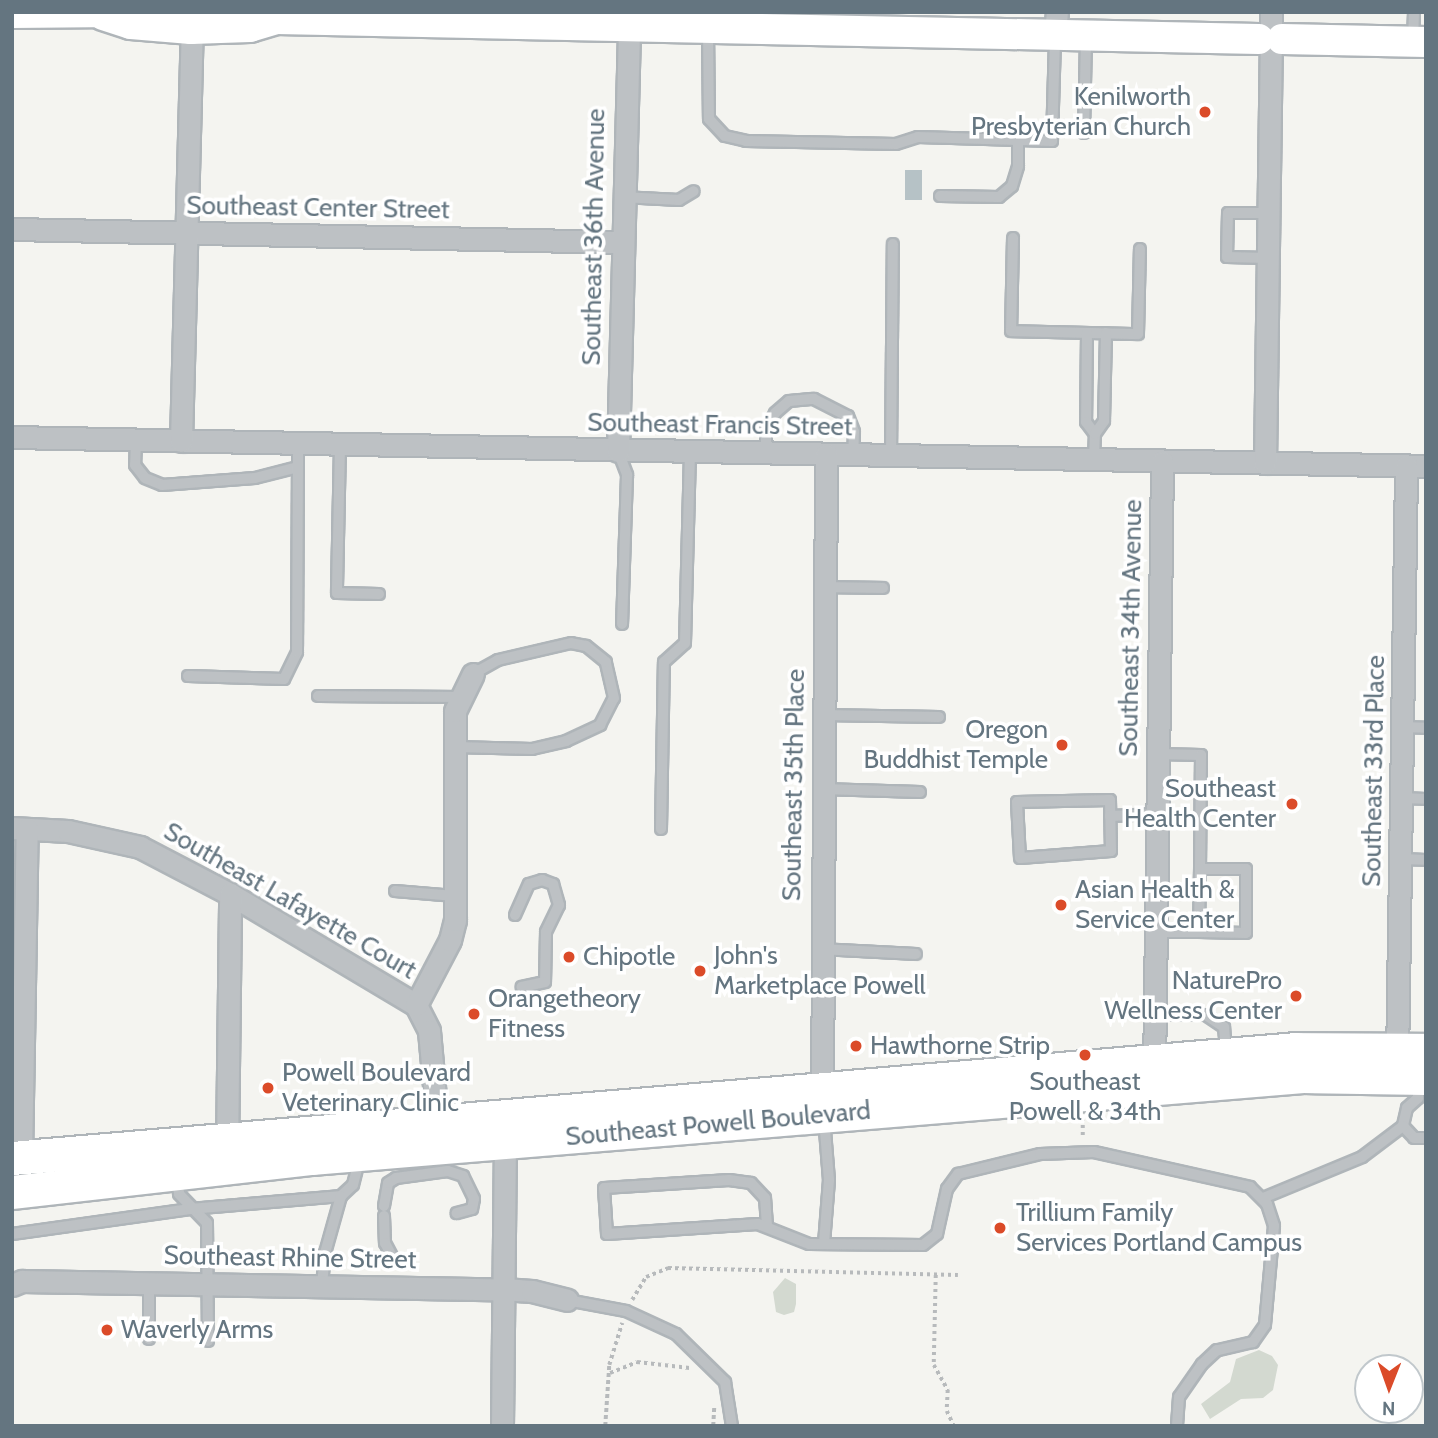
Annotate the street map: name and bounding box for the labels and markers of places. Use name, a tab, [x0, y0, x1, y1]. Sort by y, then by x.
place label: Kenilworth Presbyterian Church	[971, 81, 1191, 142]
marker: Kenilworth Presbyterian Church	[1197, 104, 1213, 120]
place label: Oregon Buddhist Temple	[863, 714, 1048, 776]
marker: Oregon Buddhist Temple	[1054, 737, 1070, 753]
place label: Southeast Health Center	[1124, 773, 1276, 834]
marker: Southeast Health Center	[1282, 794, 1302, 814]
place label: Asian Health & Service Center	[1075, 874, 1235, 936]
marker: Asian Health & Service Center	[1053, 897, 1069, 913]
place label: John's Marketplace Powell	[714, 940, 926, 1002]
place label: Chipotle	[583, 941, 675, 973]
marker: Chipotle	[561, 949, 577, 965]
marker: John's Marketplace Powell	[692, 963, 708, 979]
place label: NaturePro Wellness Center	[1104, 965, 1282, 1026]
place label: Orangetheory Fitness	[488, 983, 641, 1044]
marker: NaturePro Wellness Center	[1288, 988, 1304, 1004]
marker: Orangetheory Fitness	[466, 1006, 482, 1022]
place label: Hawthorne Strip	[870, 1030, 1050, 1062]
marker: Hawthorne Strip	[848, 1038, 864, 1054]
marker: Southeast Powell & 34th	[1077, 1047, 1093, 1063]
place label: Powell Boulevard Veterinary Clinic	[282, 1057, 471, 1118]
place label: Southeast Powell & 34th	[1009, 1066, 1161, 1128]
marker: Powell Boulevard Veterinary Clinic	[260, 1080, 276, 1096]
place label: Trillium Family Services Portland Campus	[1016, 1197, 1302, 1258]
marker: Trillium Family Services Portland Campus	[990, 1218, 1010, 1238]
place label: Waverly Arms	[121, 1314, 273, 1346]
marker: Waverly Arms	[99, 1322, 115, 1338]

